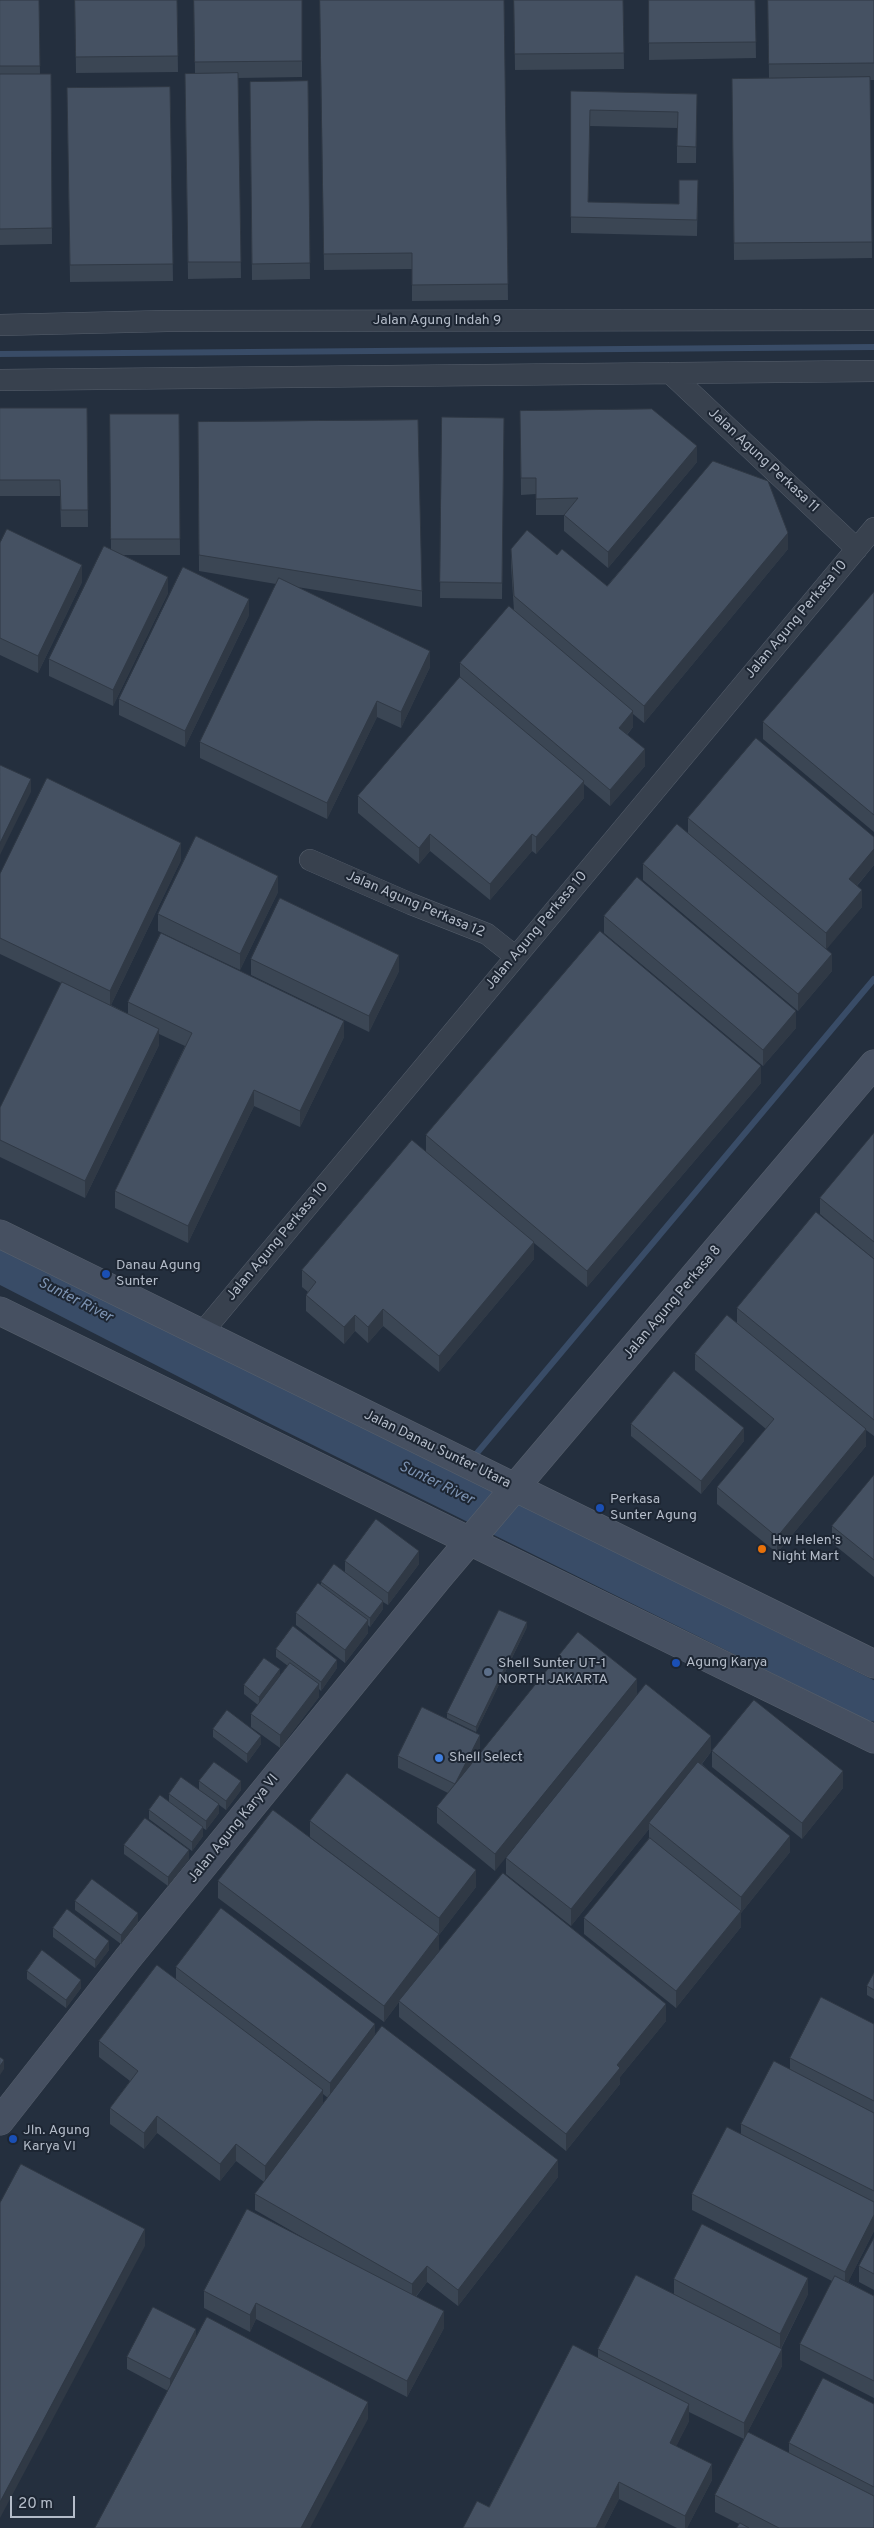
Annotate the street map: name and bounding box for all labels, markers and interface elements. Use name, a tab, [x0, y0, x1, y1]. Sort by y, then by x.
street label: Jalan Agung Indah 9	[373, 313, 501, 329]
street label: Jalan Agung Perkasa 11	[704, 405, 822, 517]
street label: Jalan Agung Perkasa 10	[743, 557, 851, 683]
street label: Jalan Agung Perkasa 12	[343, 868, 487, 942]
street label: Jalan Agung Perkasa 10	[483, 868, 591, 994]
street label: Jalan Agung Perkasa 10	[224, 1179, 332, 1305]
street label: Jalan Agung Perkasa 8	[620, 1242, 726, 1364]
place label: Danau Agung Sunter	[116, 1258, 201, 1290]
marker: Danau Agung Sunter	[100, 1268, 112, 1280]
water label: Sunter River	[35, 1275, 115, 1327]
street label: Jalan Danau Sunter Utara	[361, 1407, 513, 1493]
water label: Sunter River	[396, 1458, 476, 1510]
place label: Perkasa Sunter Agung	[610, 1492, 697, 1524]
marker: Perkasa Sunter Agung	[594, 1502, 606, 1514]
place label: Hw Helen's Night Mart	[772, 1533, 841, 1565]
marker: Hw Helen's Night Mart	[756, 1543, 768, 1555]
place label: Agung Karya	[686, 1655, 767, 1671]
place label: Shell Sunter UT-1 NORTH JAKARTA	[498, 1656, 608, 1688]
marker: Agung Karya	[670, 1657, 682, 1669]
marker: Shell Sunter UT-1 NORTH JAKARTA	[482, 1666, 494, 1678]
place label: Shell Select	[449, 1750, 523, 1766]
marker: Shell Select	[433, 1752, 445, 1764]
street label: Jalan Agung Karya VI	[185, 1771, 283, 1887]
place label: Jln. Agung Karya VI	[23, 2123, 90, 2156]
marker: Jln. Agung Karya VI	[7, 2133, 19, 2145]
scale bar	[12, 2486, 78, 2518]
text: 20 m	[18, 2495, 53, 2514]

